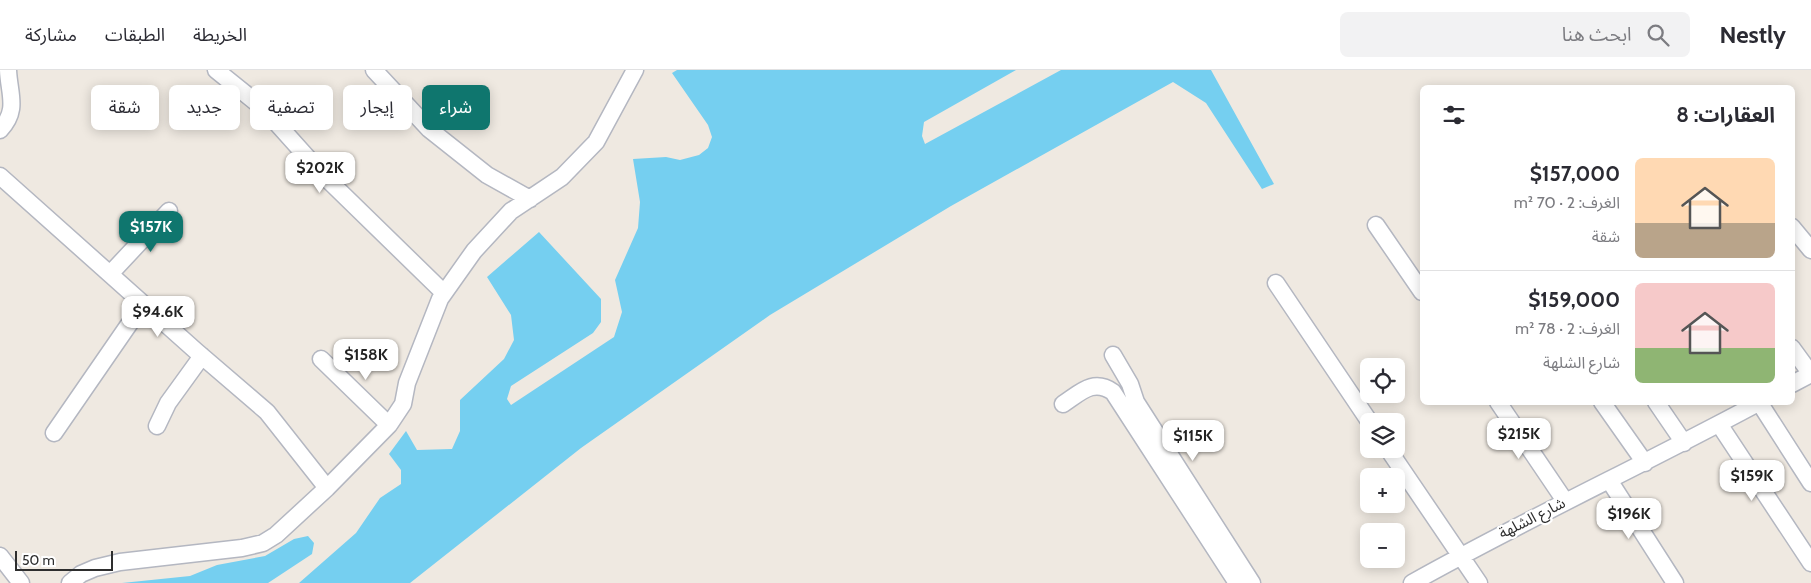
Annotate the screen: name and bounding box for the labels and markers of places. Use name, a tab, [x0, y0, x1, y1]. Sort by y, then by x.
pin: $202K	[285, 152, 355, 194]
pin: $157K	[116, 210, 186, 253]
pin: $94.6K	[117, 296, 199, 338]
pin: $158K	[331, 338, 401, 381]
pin: $215K	[1484, 418, 1554, 460]
pin: $115K	[1158, 420, 1228, 462]
pin: $159K	[1717, 460, 1787, 502]
pin: $196K	[1594, 498, 1664, 540]

